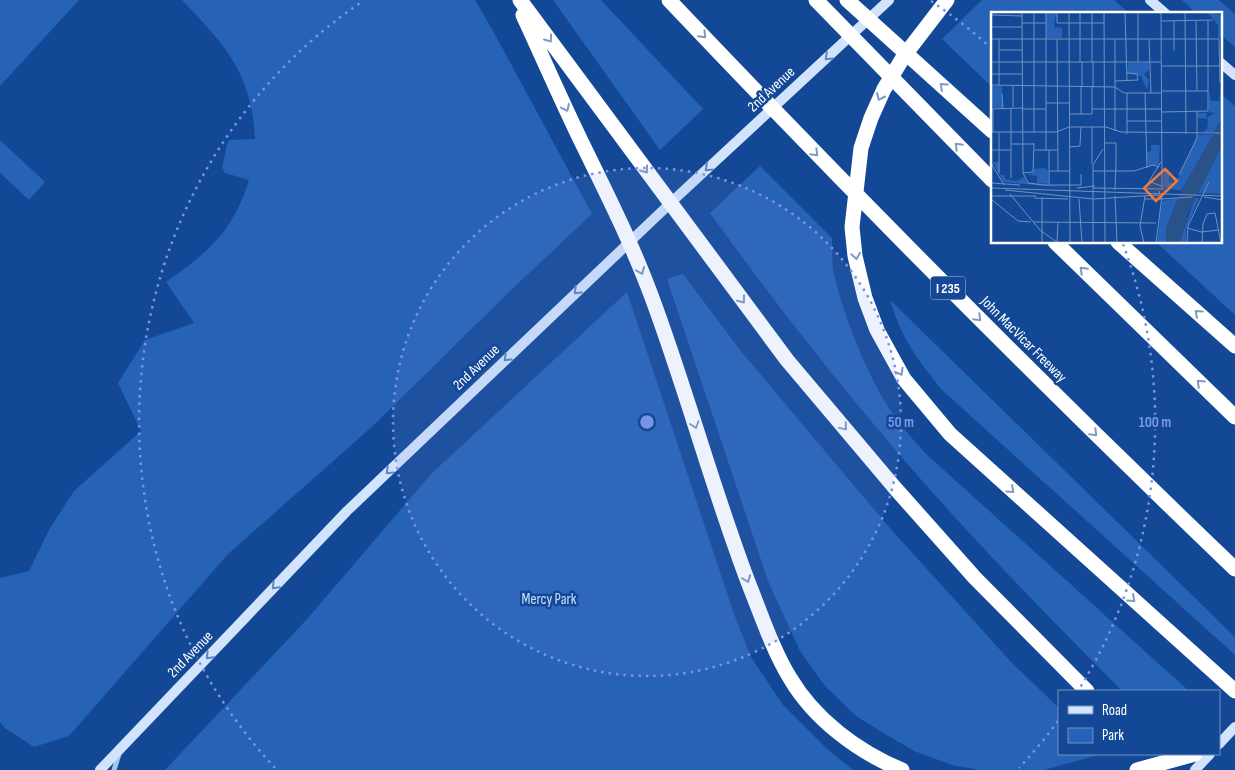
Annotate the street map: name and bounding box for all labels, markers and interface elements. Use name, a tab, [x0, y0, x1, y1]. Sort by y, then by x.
inset map	[991, 12, 1222, 244]
one-way arrow	[697, 30, 706, 39]
one-way arrow	[543, 33, 552, 43]
one-way arrow	[824, 51, 833, 60]
street label: 2nd Avenue	[744, 63, 799, 116]
one-way arrow	[940, 83, 949, 92]
one-way arrow	[875, 92, 886, 101]
one-way arrow	[559, 103, 570, 112]
one-way arrow	[955, 143, 964, 152]
one-way arrow	[810, 147, 819, 156]
one-way arrow	[705, 162, 714, 171]
one-way arrow	[640, 164, 648, 173]
one-way arrow	[850, 251, 860, 260]
one-way arrow	[635, 266, 646, 275]
one-way arrow	[1080, 267, 1089, 276]
road number: I 235	[930, 276, 966, 300]
one-way arrow	[574, 285, 583, 294]
street label: John MacVicar Freeway	[976, 291, 1071, 387]
one-way arrow	[737, 294, 745, 303]
one-way arrow	[1195, 310, 1204, 319]
one-way arrow	[973, 312, 982, 321]
street label: 2nd Avenue	[449, 340, 504, 394]
one-way arrow	[503, 353, 512, 362]
one-way arrow	[894, 367, 904, 376]
one-way arrow	[1197, 380, 1206, 389]
centre of rings	[638, 413, 656, 431]
text: 50 m	[888, 413, 914, 432]
text: 100 m	[1139, 413, 1171, 432]
one-way arrow	[689, 420, 699, 428]
one-way arrow	[838, 421, 847, 430]
one-way arrow	[1088, 427, 1097, 436]
one-way arrow	[386, 465, 395, 474]
one-way arrow	[1006, 484, 1015, 493]
one-way arrow	[741, 574, 751, 582]
one-way arrow	[272, 580, 281, 589]
park label: Mercy Park	[521, 590, 577, 609]
one-way arrow	[1127, 593, 1136, 602]
street label: 2nd Avenue	[163, 627, 217, 682]
one-way arrow	[206, 650, 215, 659]
legend	[1058, 690, 1220, 755]
text: Road	[1102, 701, 1127, 720]
text: Park	[1102, 726, 1124, 745]

